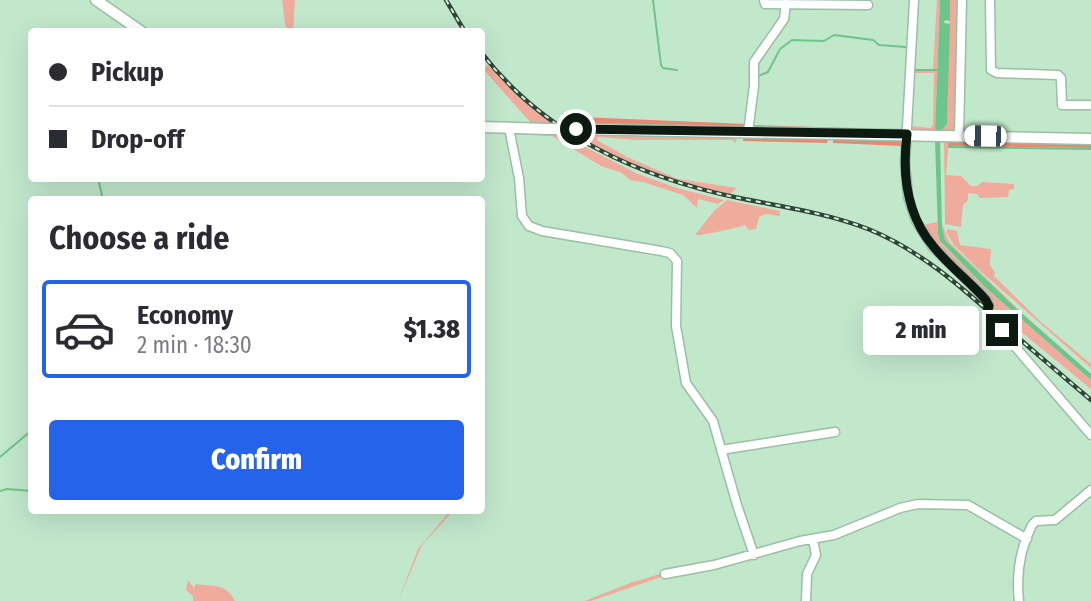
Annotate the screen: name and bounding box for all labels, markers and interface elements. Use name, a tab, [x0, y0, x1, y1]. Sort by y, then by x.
text: Pickup	[91, 57, 164, 88]
route start	[560, 113, 592, 145]
text: Drop-off	[91, 124, 184, 155]
car	[964, 125, 1007, 147]
text: Choose a ride	[49, 219, 230, 257]
icon: car	[53, 298, 116, 361]
text: Economy	[137, 300, 233, 331]
callout: 2 min	[862, 306, 978, 354]
text: $1.38	[404, 314, 460, 345]
route end	[986, 314, 1018, 346]
text: 2 min	[896, 316, 946, 344]
text: 2 min · 18:30	[137, 331, 252, 359]
button: Confirm	[49, 420, 464, 500]

